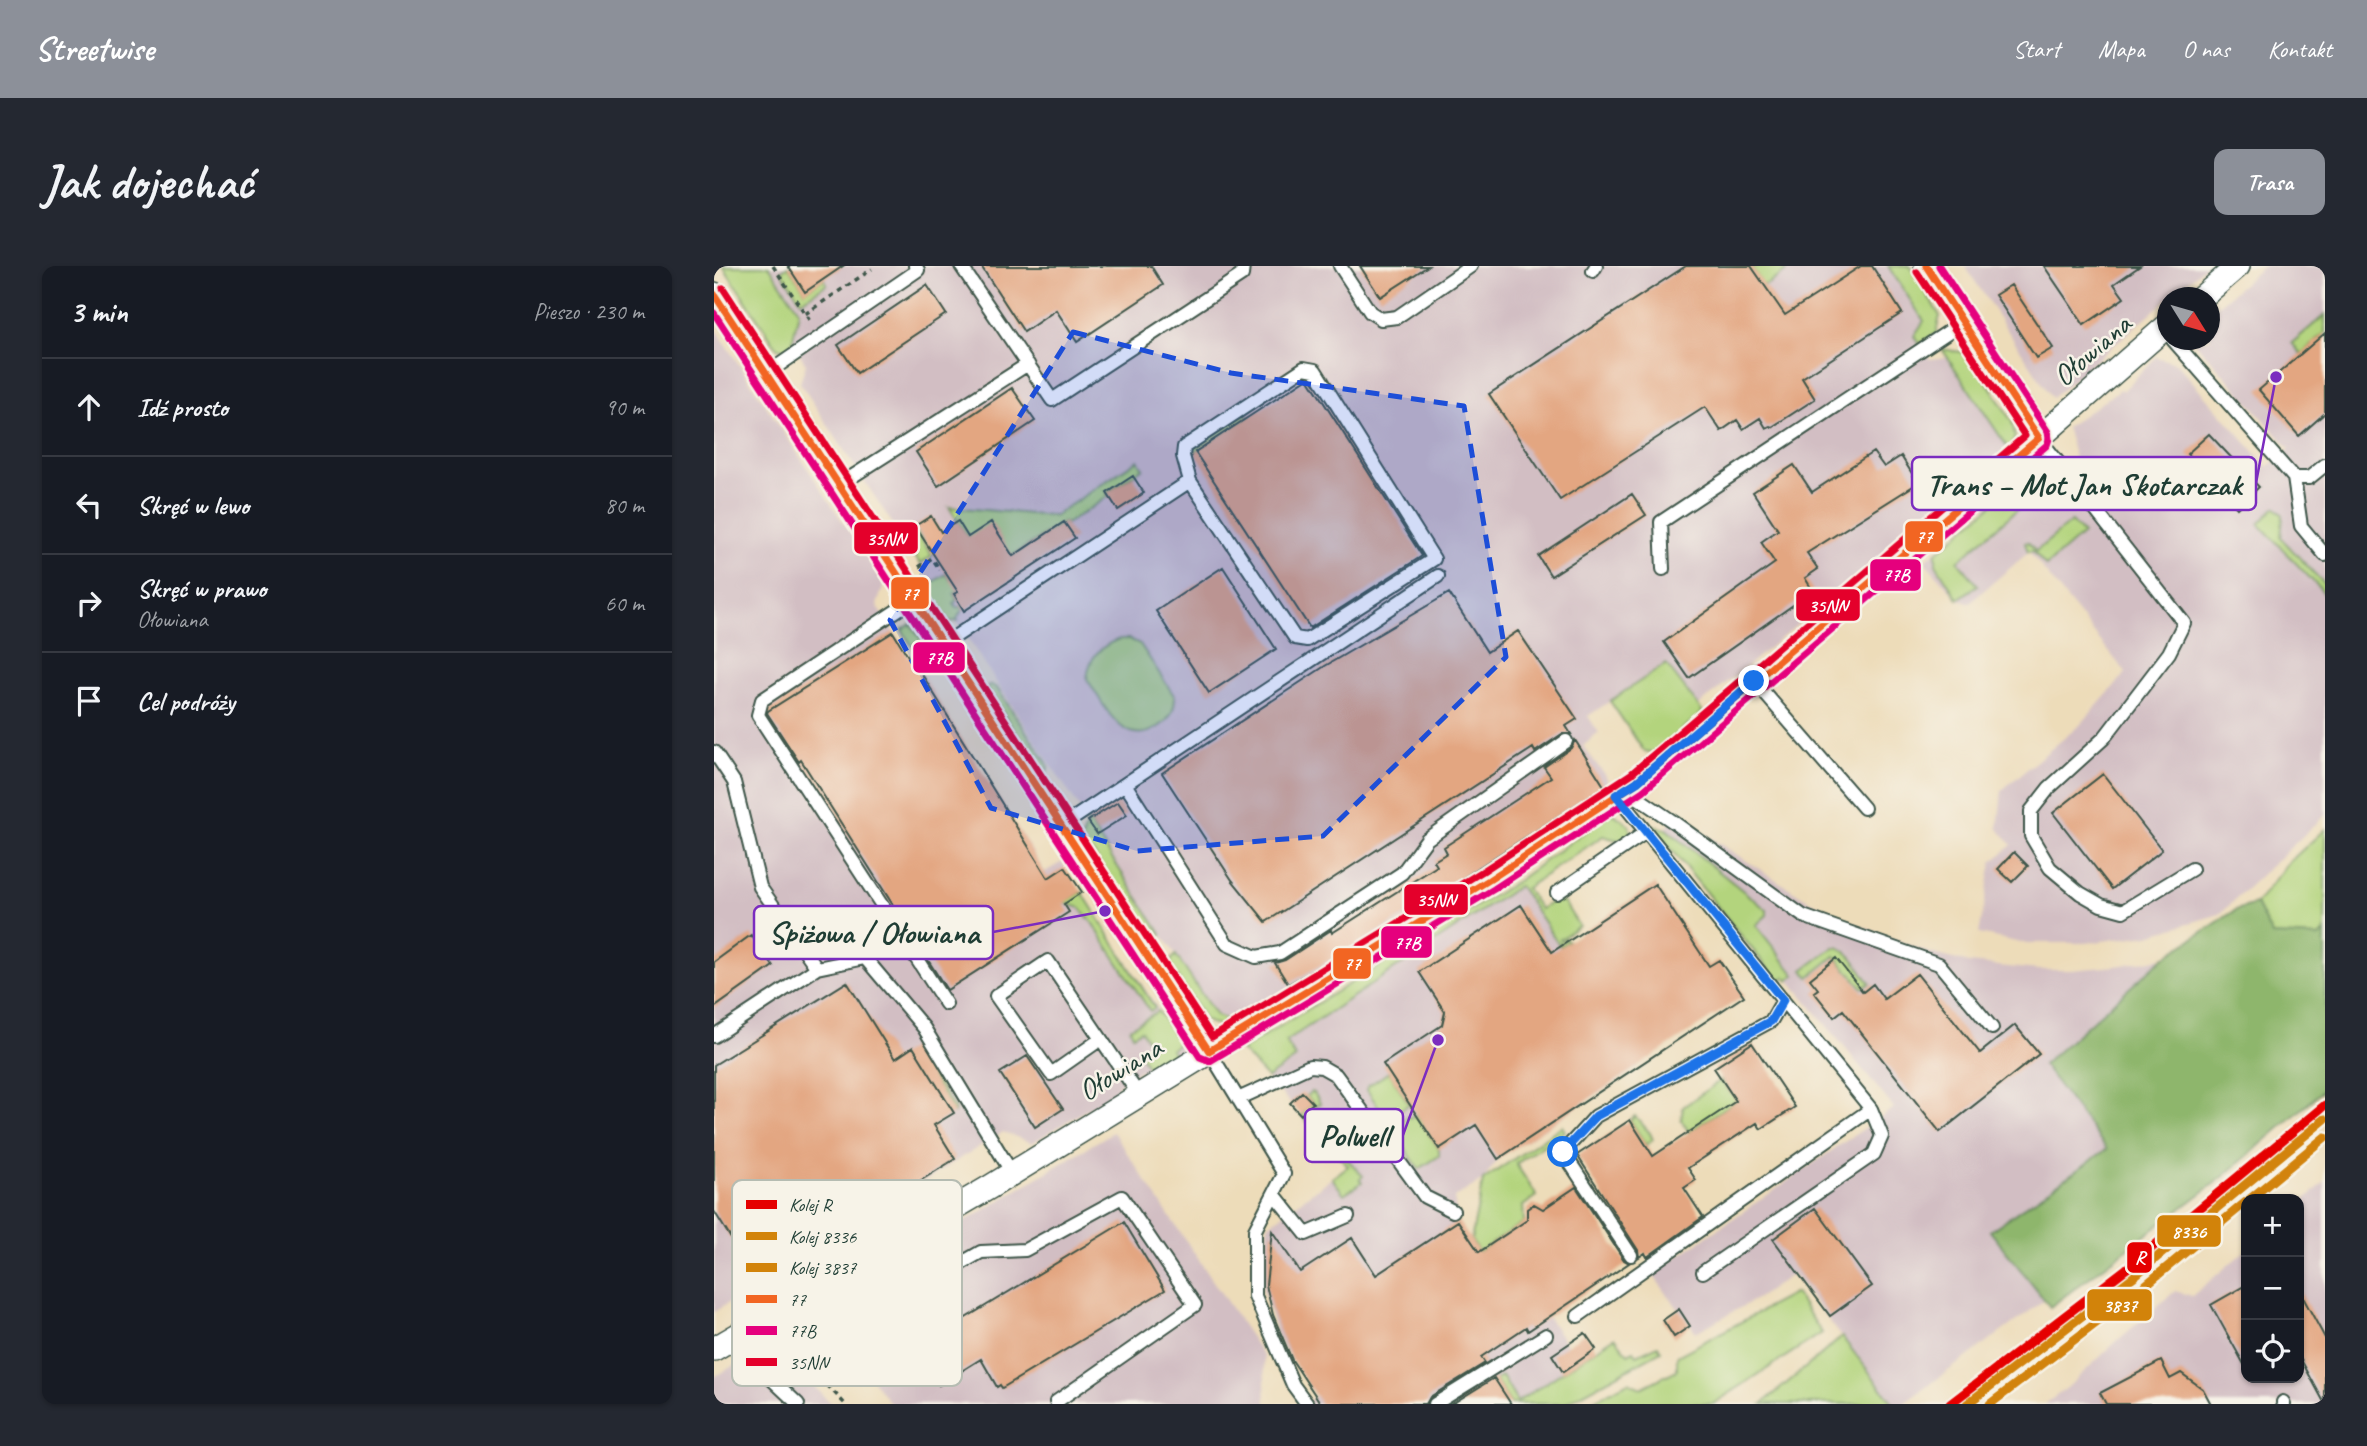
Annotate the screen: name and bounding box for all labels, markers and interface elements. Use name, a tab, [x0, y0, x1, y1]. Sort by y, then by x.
text: Streetwise	[35, 28, 154, 70]
text: Start	[2013, 34, 2060, 64]
text: Mapa	[2098, 34, 2145, 64]
text: O nas	[2183, 34, 2230, 64]
text: Kontakt	[2268, 34, 2332, 64]
button: Trasa	[2214, 149, 2325, 215]
text: Jak dojechać	[42, 151, 253, 213]
north arrow	[2157, 287, 2220, 350]
text: 3 min	[70, 293, 127, 331]
text: Pieszo · 230 m	[533, 297, 644, 326]
street label: Ołowiana	[2045, 304, 2141, 395]
icon: ahead	[70, 388, 108, 426]
text: Idź prosto	[137, 391, 228, 424]
text: 90 m	[605, 393, 644, 422]
callout: Trans – Mot Jan Skotarczak	[1912, 457, 2256, 510]
text: Trans – Mot Jan Skotarczak	[1926, 464, 2245, 505]
icon: left	[70, 486, 108, 524]
text: Skręć w lewo	[137, 489, 249, 522]
text: 80 m	[605, 491, 644, 520]
line badge: 77	[1904, 520, 1944, 553]
line badge: 35NN	[853, 521, 919, 555]
text: 77	[1916, 525, 1935, 549]
text: 35NN	[866, 527, 909, 551]
line badge: 77B	[1869, 558, 1922, 592]
text: 77B	[1883, 563, 1912, 587]
text: Skręć w prawo	[137, 572, 266, 605]
line badge: 77	[890, 576, 930, 610]
text: 77	[902, 582, 921, 606]
icon: right	[70, 584, 108, 622]
line badge: 35NN	[1795, 588, 1861, 622]
text: 60 m	[605, 589, 644, 618]
text: 35NN	[1808, 594, 1851, 618]
text: Ołowiana	[137, 605, 208, 634]
line badge: 77B	[912, 641, 966, 674]
text: 77B	[926, 646, 955, 670]
route end	[1738, 665, 1769, 696]
icon: arrive	[70, 682, 108, 720]
text: Cel podróży	[137, 685, 235, 718]
line badge: 35NN	[1403, 883, 1469, 916]
text: 35NN	[1416, 888, 1459, 912]
callout: Spiżowa / Ołowiana	[754, 906, 993, 959]
text: Spiżowa / Ołowiana	[768, 912, 982, 953]
line badge: 77B	[1380, 925, 1433, 959]
text: 77B	[1394, 931, 1423, 955]
line badge: 77	[1332, 947, 1372, 980]
text: 77	[1344, 952, 1363, 976]
street label: Ołowiana	[1071, 1028, 1171, 1109]
callout: Polwell	[1305, 1109, 1403, 1162]
text: Polwell	[1319, 1115, 1395, 1156]
route start	[1547, 1136, 1578, 1167]
legend	[732, 1180, 962, 1386]
text: Kolej R	[789, 1193, 834, 1217]
map controls	[2241, 1194, 2304, 1383]
button: +	[2241, 1194, 2304, 1257]
line badge: 8336	[2156, 1214, 2222, 1248]
text: 8336	[2172, 1220, 2208, 1244]
text: Kolej 8336	[789, 1225, 858, 1249]
line badge: R	[2126, 1241, 2153, 1274]
text: R	[2135, 1246, 2148, 1270]
text: Kolej 3837	[789, 1256, 858, 1280]
button: −	[2241, 1257, 2304, 1320]
text: 77	[789, 1288, 808, 1312]
line badge: 3837	[2086, 1288, 2153, 1322]
text: 3837	[2103, 1294, 2140, 1318]
text: 77B	[789, 1319, 817, 1343]
button: locate	[2241, 1320, 2304, 1383]
text: 35NN	[789, 1351, 831, 1375]

